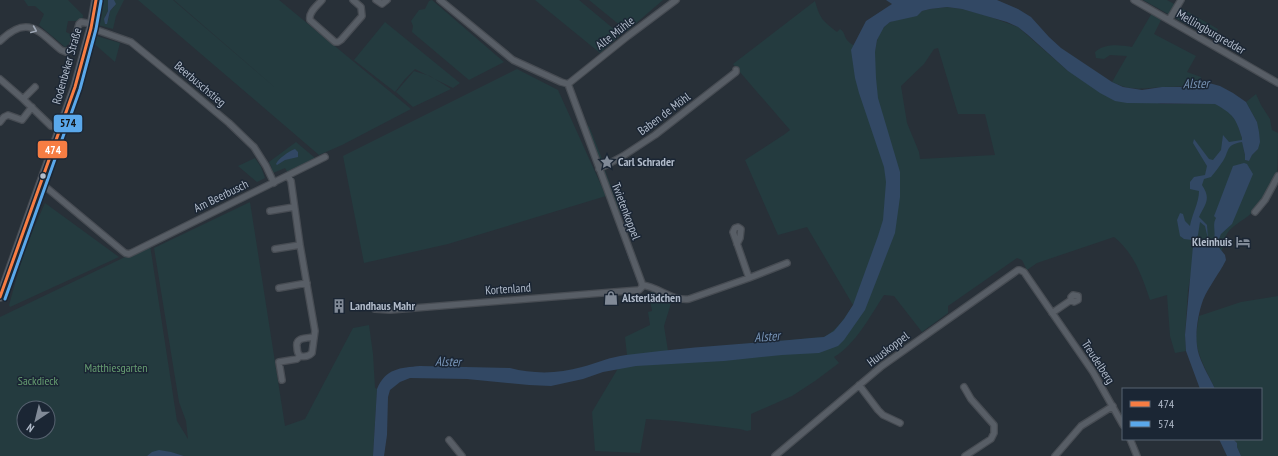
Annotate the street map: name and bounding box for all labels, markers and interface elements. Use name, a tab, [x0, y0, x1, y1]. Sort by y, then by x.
street label: Mellingburgredder	[1174, 6, 1249, 58]
street label: Alte Mühle	[592, 13, 637, 52]
one-way arrow	[30, 25, 37, 33]
street label: Rodenbeker Straße	[48, 26, 85, 106]
street label: Beerbuschstieg	[171, 58, 229, 110]
water label: Alster	[1183, 75, 1212, 92]
street label: Baben de Möhl	[634, 89, 693, 138]
line badge: 574	[53, 114, 83, 133]
text: 574	[60, 116, 77, 130]
line badge: 474	[37, 140, 68, 159]
text: 474	[45, 143, 62, 157]
place icon: Carl Schrader	[599, 154, 615, 170]
place label: Carl Schrader	[618, 154, 675, 169]
unlabelled marker	[38, 171, 48, 181]
street label: Am Beerbusch	[191, 176, 250, 215]
street label: Twietenkoppel	[609, 180, 644, 242]
place label: Kleinhuis	[1192, 234, 1232, 249]
hotel icon: Kleinhuis	[1235, 234, 1251, 250]
street label: Kortenland	[485, 279, 531, 298]
shop icon: Alsterlädchen	[603, 290, 619, 306]
place label: Alsterlädchen	[621, 290, 681, 305]
building icon: Landhaus Mahr	[331, 298, 347, 314]
place label: Landhaus Mahr	[350, 298, 415, 313]
water label: Alster	[753, 327, 783, 346]
street label: Huuskoppel	[864, 328, 912, 369]
street label: Treudelberg	[1079, 337, 1118, 387]
water label: Alster	[435, 353, 464, 370]
park label: Matthiesgarten	[85, 360, 147, 375]
park label: Sackdieck	[18, 373, 59, 388]
legend	[1122, 388, 1262, 440]
text: 474	[1158, 396, 1175, 411]
north arrow	[16, 400, 56, 440]
text: 574	[1158, 416, 1175, 431]
text: N	[24, 421, 37, 436]

